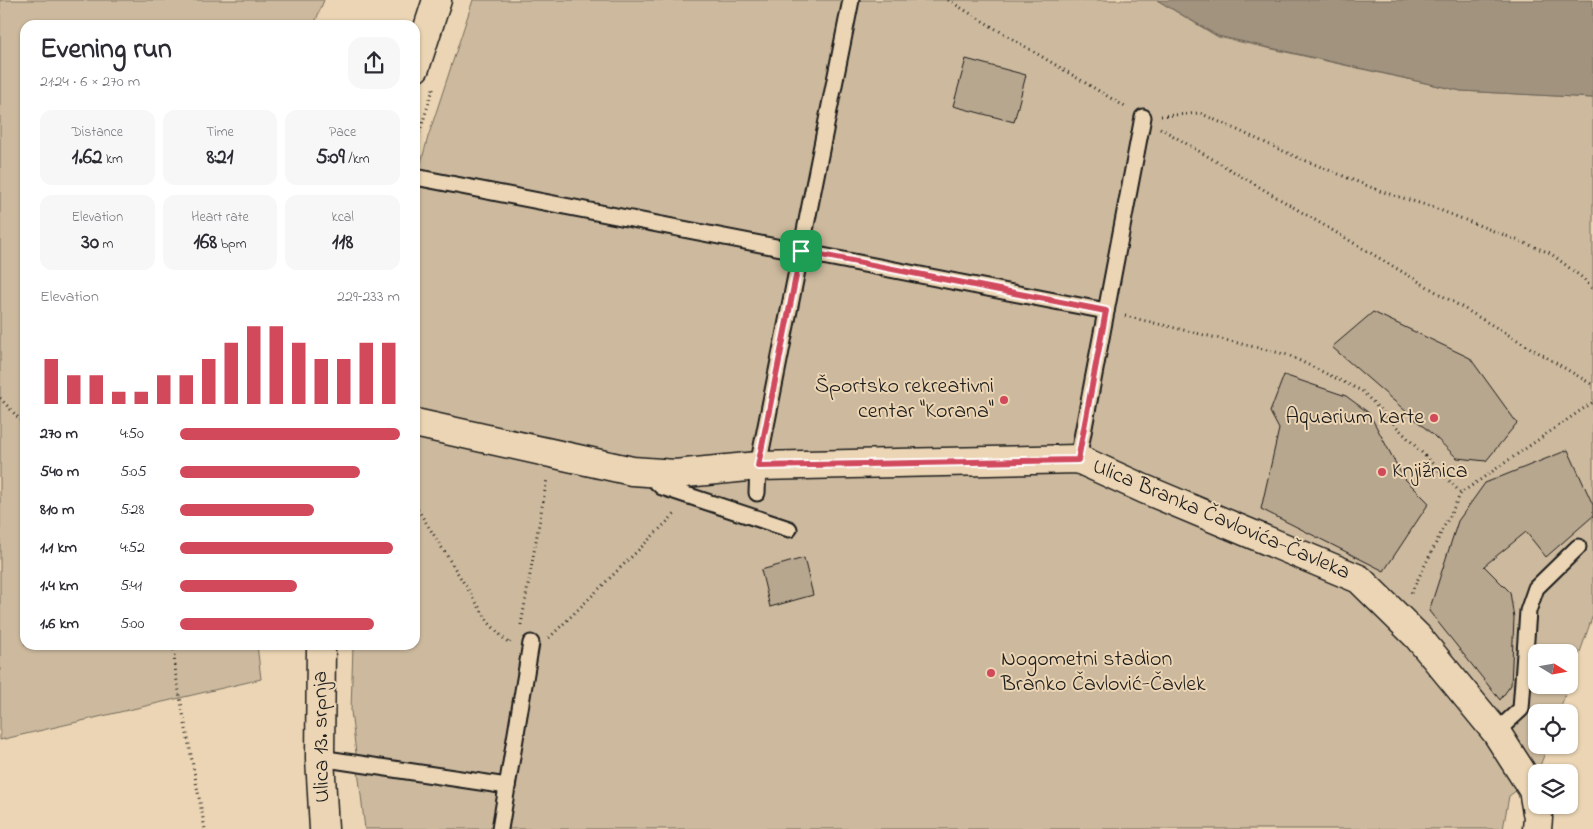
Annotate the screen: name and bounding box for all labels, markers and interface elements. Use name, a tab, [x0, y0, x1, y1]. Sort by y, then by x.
text: Evening run	[40, 30, 172, 71]
button: share	[348, 37, 400, 89]
text: 21:24 · 6 × 270 m	[40, 70, 140, 94]
text: Distance	[72, 122, 123, 143]
text: Time	[206, 122, 234, 143]
text: Pace	[329, 122, 356, 143]
text: 1.62	[72, 143, 102, 173]
text: 8:21	[207, 143, 233, 173]
text: 5:09	[316, 143, 345, 173]
text: km	[102, 149, 123, 170]
text: /km	[345, 149, 370, 170]
text: Elevation	[72, 207, 123, 228]
text: Heart rate	[191, 207, 249, 228]
text: kcal	[332, 207, 354, 228]
text: 30	[81, 228, 99, 258]
text: 168	[193, 228, 217, 258]
text: 118	[332, 228, 353, 258]
pin	[780, 230, 822, 272]
text: m	[99, 234, 113, 255]
text: bpm	[217, 234, 247, 255]
icon: arrive	[787, 237, 815, 265]
text: Elevation	[40, 285, 99, 309]
text: 229–233 m	[337, 285, 400, 309]
place label: Športsko rekreativni centar "Korana"	[815, 371, 994, 428]
marker: Športsko rekreativni centar "Korana"	[998, 394, 1010, 406]
place label: Aquarium karte	[1285, 402, 1424, 434]
marker: Aquarium karte	[1428, 412, 1440, 424]
text: 270 m	[40, 422, 78, 446]
text: 4:50	[120, 422, 144, 446]
street label: Ulica Branka Čavlovića-Čavleka	[1087, 451, 1355, 589]
place label: Knjižnica	[1392, 456, 1468, 488]
text: 540 m	[40, 460, 79, 484]
text: 5:05	[120, 460, 147, 484]
marker: Knjižnica	[1376, 466, 1388, 478]
text: 810 m	[40, 498, 74, 522]
text: 5:28	[120, 498, 144, 522]
text: 1.1 km	[40, 536, 77, 560]
text: 4:52	[120, 536, 145, 560]
text: 1.4 km	[40, 574, 78, 598]
text: 5:41	[120, 574, 142, 598]
text: 1.6 km	[40, 612, 79, 636]
text: 5:00	[120, 612, 144, 636]
place label: Nogometni stadion Branko Čavlović-Čavlek	[1000, 644, 1206, 701]
north arrow	[1528, 644, 1578, 694]
map controls	[1528, 644, 1578, 814]
marker: Nogometni stadion Branko Čavlović-Čavlek	[985, 667, 997, 679]
street label: Ulica 13. srpnja	[305, 671, 339, 803]
button: locate	[1528, 704, 1578, 754]
button: layers	[1528, 764, 1578, 814]

